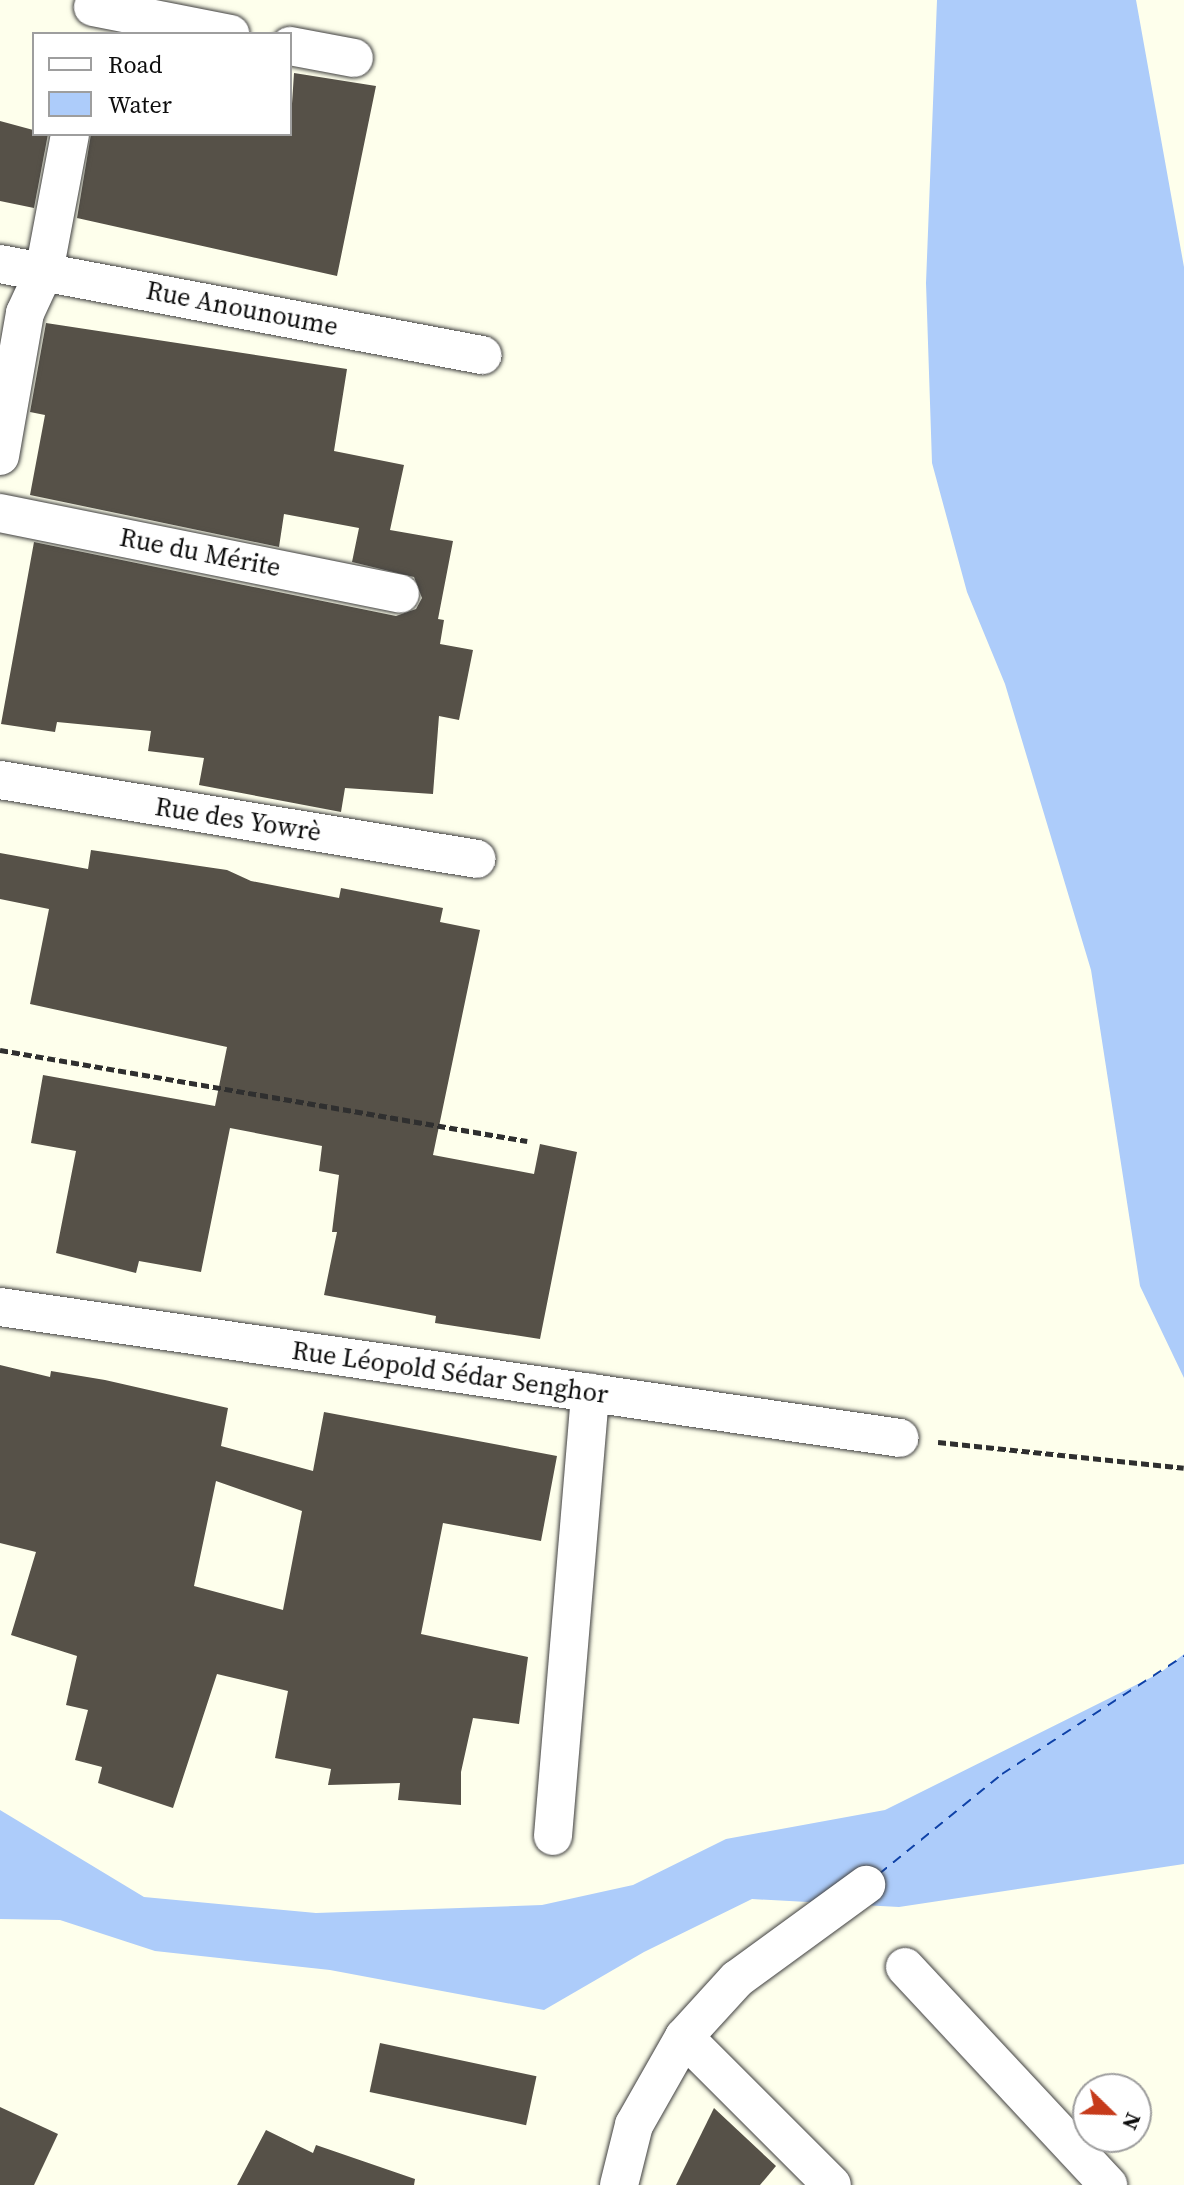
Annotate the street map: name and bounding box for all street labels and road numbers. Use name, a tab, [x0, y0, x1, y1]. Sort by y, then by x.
street label: Rue Anounoume	[143, 275, 341, 343]
street label: Rue du Mérite	[117, 522, 283, 584]
street label: Rue des Yowrè	[152, 791, 324, 849]
street label: Rue Léopold Sédar Senghor	[290, 1335, 610, 1411]

